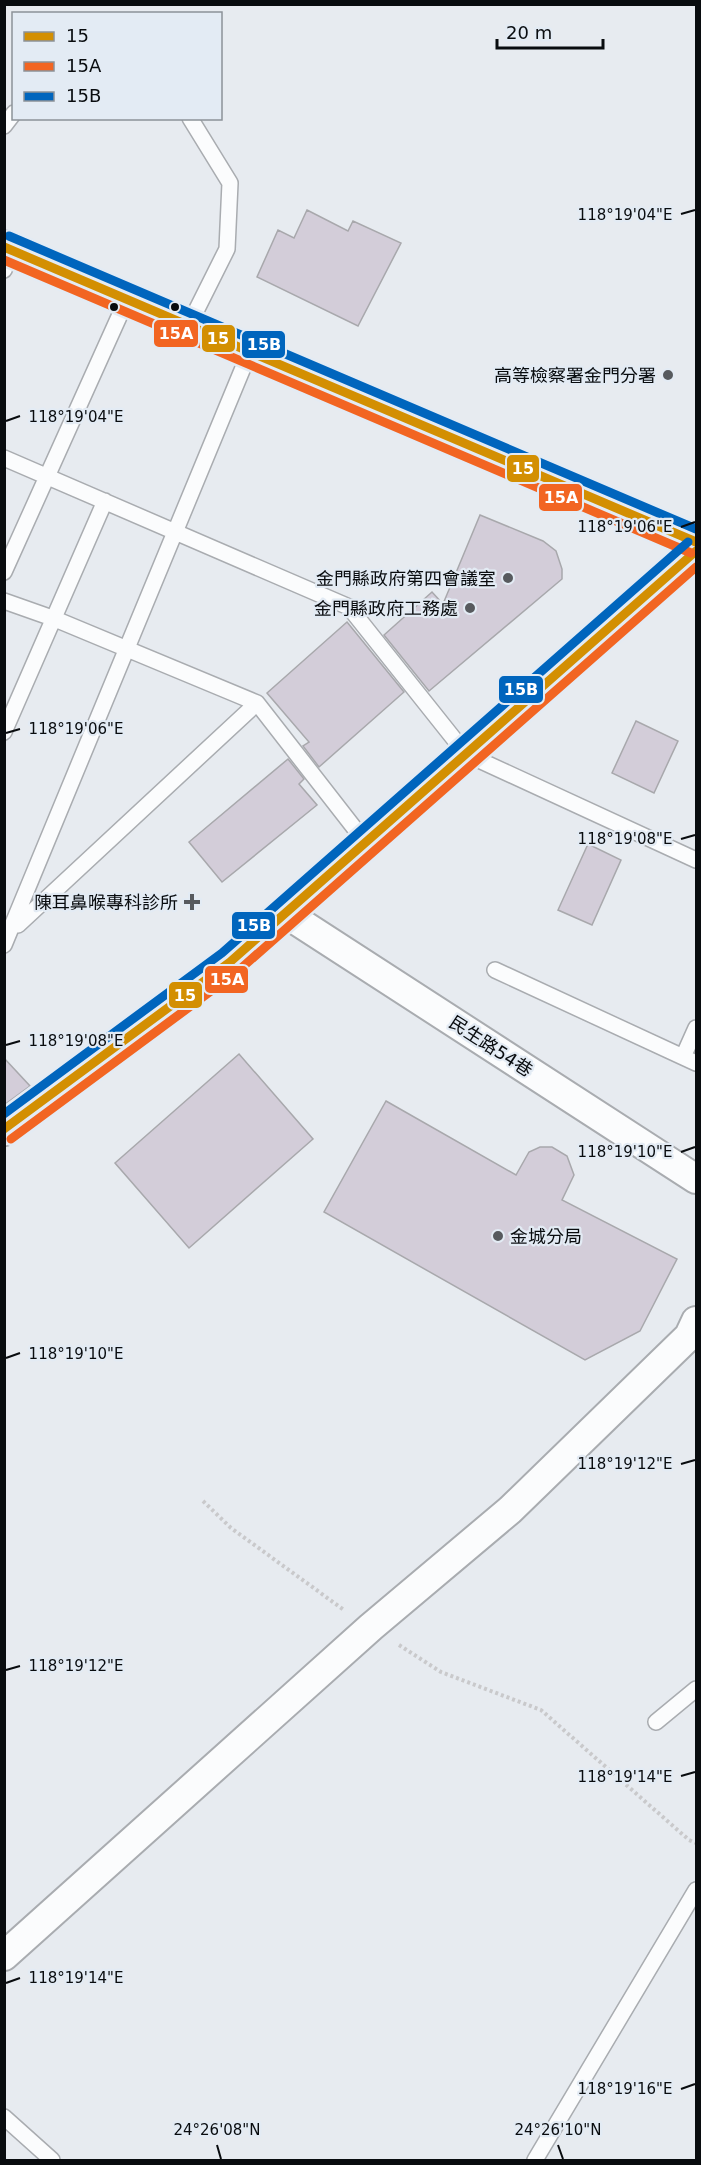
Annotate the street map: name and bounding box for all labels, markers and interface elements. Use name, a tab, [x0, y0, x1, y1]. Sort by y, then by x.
legend	[12, 12, 222, 120]
scale bar	[497, 12, 604, 50]
text: 20 m	[506, 22, 552, 43]
text: 15	[66, 25, 89, 46]
text: 15A	[66, 55, 102, 76]
text: 15B	[66, 85, 101, 106]
text: 118°19'04"E	[578, 206, 672, 224]
unlabelled marker	[108, 301, 120, 313]
unlabelled marker	[169, 301, 181, 313]
line badge: 15A	[153, 319, 199, 348]
text: 15A	[159, 324, 194, 343]
line badge: 15	[201, 324, 236, 353]
text: 15	[207, 329, 229, 348]
line badge: 15B	[241, 330, 286, 359]
text: 15B	[247, 335, 281, 354]
place label: 高等檢察署金門分署	[494, 365, 656, 386]
marker: 高等檢察署金門分署	[661, 368, 675, 382]
text: 118°19'04"E	[29, 408, 123, 426]
line badge: 15	[506, 454, 540, 483]
text: 15	[512, 459, 534, 478]
line badge: 15A	[538, 483, 583, 512]
text: 15A	[544, 488, 579, 507]
text: 118°19'06"E	[578, 518, 672, 536]
place label: 金門縣政府第四會議室	[316, 568, 496, 589]
marker: 金門縣政府第四會議室	[501, 571, 515, 585]
place label: 金門縣政府工務處	[314, 598, 458, 619]
marker: 金門縣政府工務處	[463, 601, 477, 615]
line badge: 15B	[498, 675, 544, 704]
text: 15B	[504, 680, 538, 699]
text: 118°19'06"E	[29, 720, 123, 738]
text: 118°19'08"E	[578, 830, 672, 848]
place label: 陳耳鼻喉專科診所	[34, 892, 178, 913]
marker: 陳耳鼻喉專科診所	[183, 893, 201, 911]
line badge: 15B	[231, 911, 276, 940]
text: 15B	[237, 916, 271, 935]
line badge: 15A	[204, 965, 249, 994]
text: 15A	[210, 970, 245, 989]
line badge: 15	[168, 981, 203, 1009]
text: 15	[174, 986, 196, 1005]
street label: 民生路54巷	[445, 1011, 537, 1081]
text: 118°19'08"E	[29, 1032, 123, 1050]
text: 118°19'10"E	[578, 1143, 672, 1161]
place label: 金城分局	[510, 1226, 582, 1247]
marker: 金城分局	[491, 1229, 505, 1243]
text: 118°19'10"E	[29, 1345, 123, 1363]
text: 118°19'12"E	[578, 1455, 672, 1473]
text: 118°19'12"E	[29, 1657, 123, 1675]
text: 118°19'14"E	[578, 1768, 672, 1786]
text: 118°19'14"E	[29, 1969, 123, 1987]
text: 118°19'16"E	[578, 2080, 672, 2098]
text: 24°26'08"N	[173, 2121, 261, 2139]
text: 24°26'10"N	[514, 2121, 602, 2139]

